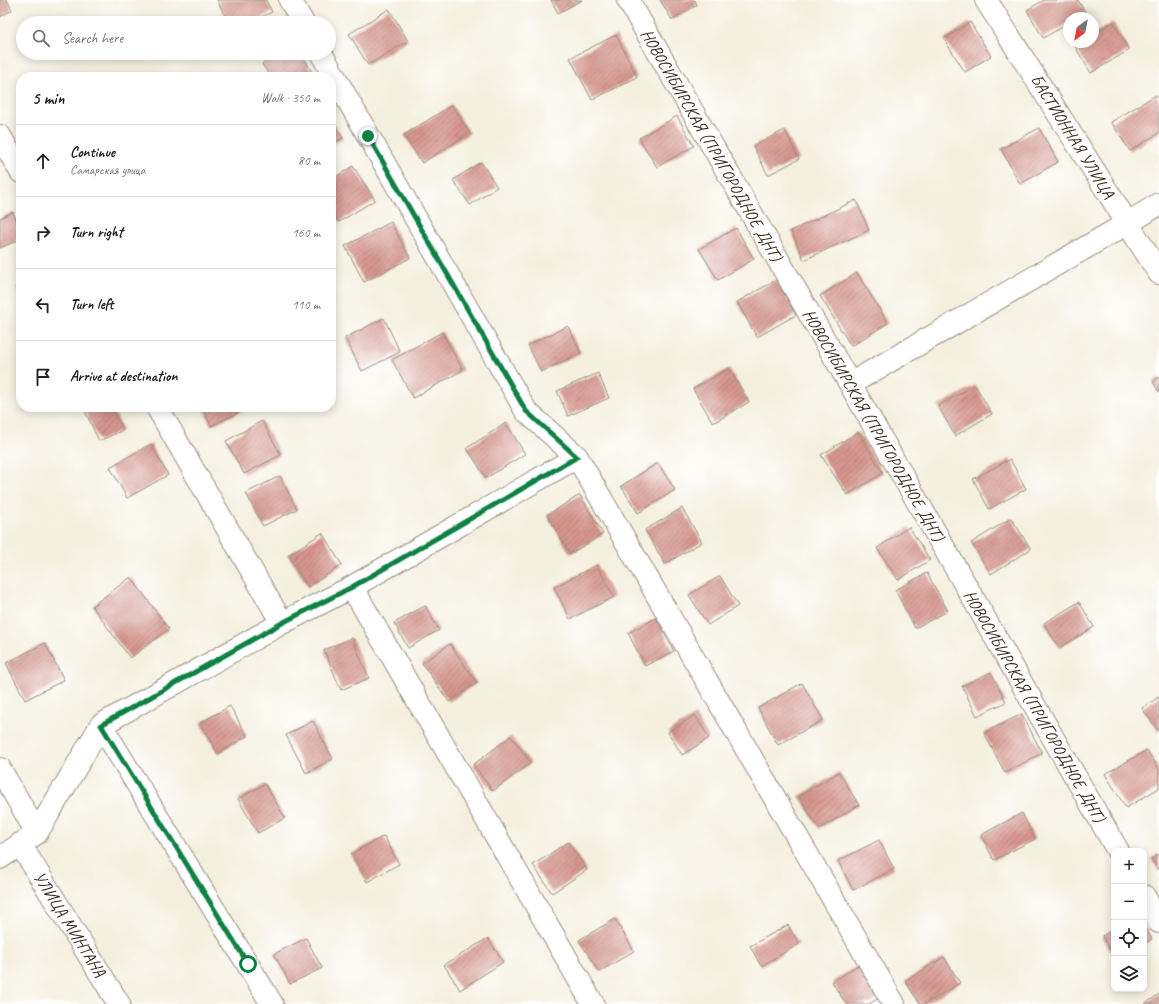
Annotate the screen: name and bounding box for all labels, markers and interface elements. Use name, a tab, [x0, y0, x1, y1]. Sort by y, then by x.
north arrow	[1063, 12, 1099, 48]
search box	[16, 16, 336, 60]
street label: НОВОСИБИРСКАЯ (ПРИГОРОДНОЕ ДНТ)	[636, 25, 788, 266]
icon: search	[30, 27, 52, 49]
text: Search here	[62, 29, 123, 48]
street label: БАСТИОННАЯ УЛИЦА	[1026, 70, 1119, 203]
text: 5 min	[32, 88, 64, 109]
text: Walk · 350 m	[261, 90, 320, 106]
route end	[359, 127, 377, 145]
text: Continue	[70, 143, 115, 162]
icon: ahead	[32, 150, 54, 172]
text: 80 m	[298, 153, 320, 169]
text: Самарская улица	[70, 162, 146, 178]
icon: right	[32, 222, 54, 244]
text: Turn right	[70, 223, 123, 242]
text: 160 m	[292, 225, 320, 241]
icon: left	[32, 294, 54, 316]
text: Turn left	[70, 295, 113, 314]
text: 110 m	[292, 297, 320, 313]
street label: НОВОСИБИРСКАЯ (ПРИГОРОДНОЕ ДНТ)	[798, 305, 950, 546]
icon: arrive	[32, 366, 54, 388]
text: Arrive at destination	[70, 367, 177, 386]
street label: НОВОСИБИРСКАЯ (ПРИГОРОДНОЕ ДНТ)	[959, 586, 1111, 827]
map controls	[1111, 848, 1147, 992]
button: +	[1111, 848, 1147, 884]
street label: УЛИЦА МИНТАНА	[29, 868, 111, 981]
button: −	[1111, 884, 1147, 920]
button: locate	[1111, 920, 1147, 956]
route start	[239, 955, 257, 973]
button: layers	[1111, 956, 1147, 992]

